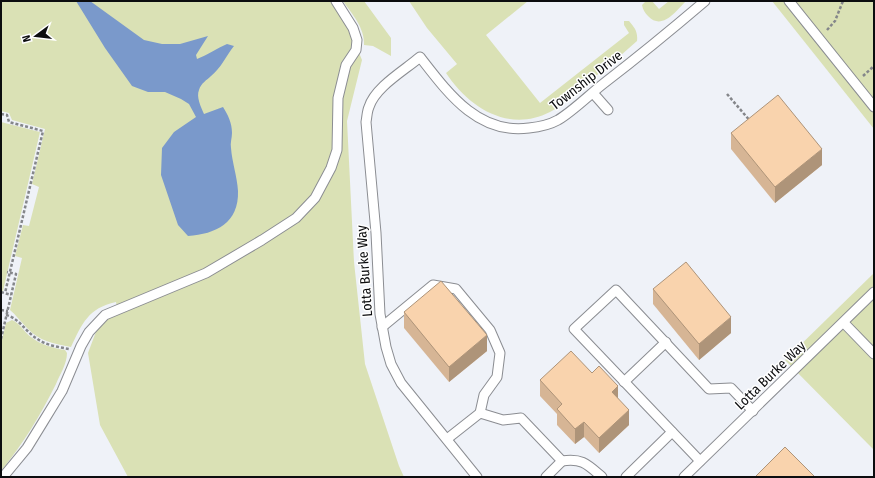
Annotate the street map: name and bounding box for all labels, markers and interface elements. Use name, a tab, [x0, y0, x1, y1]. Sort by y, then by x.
north arrow	[16, 16, 56, 56]
text: N	[20, 34, 34, 43]
street label: Township Drive	[547, 47, 626, 114]
street label: Lotta Burke Way	[353, 224, 376, 317]
street label: Lotta Burke Way	[731, 337, 810, 413]

